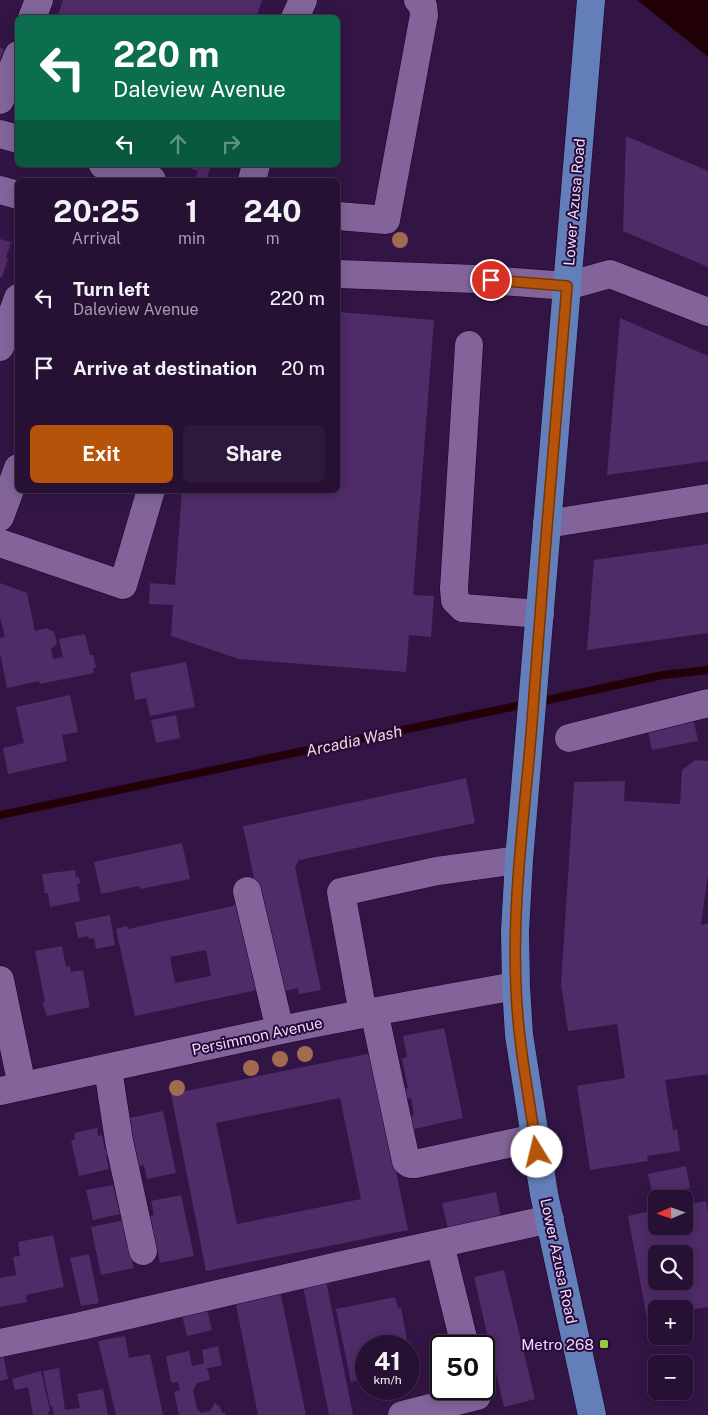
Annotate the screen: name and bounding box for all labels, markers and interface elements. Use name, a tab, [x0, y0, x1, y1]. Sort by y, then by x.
text: 220 m	[113, 34, 219, 75]
icon: left	[30, 35, 95, 100]
text: Daleview Avenue	[113, 76, 286, 102]
icon: left	[111, 130, 139, 158]
icon: ahead	[164, 130, 192, 158]
icon: right	[217, 130, 245, 158]
street label: Lower Azusa Road	[560, 138, 588, 266]
text: 20:25	[53, 193, 140, 229]
text: 1	[185, 193, 198, 229]
text: 240	[244, 193, 302, 229]
text: Arrival	[72, 229, 121, 248]
text: min	[178, 229, 205, 248]
text: m	[266, 229, 280, 248]
pin	[470, 259, 512, 301]
icon: arrive	[477, 266, 505, 294]
text: Turn left	[73, 278, 150, 300]
icon: left	[30, 284, 58, 312]
text: 220 m	[270, 287, 325, 309]
text: Daleview Avenue	[73, 300, 199, 319]
icon: arrive	[30, 354, 58, 382]
text: Arrive at destination	[73, 357, 257, 379]
text: 20 m	[281, 357, 325, 379]
button: Exit	[30, 425, 173, 483]
button: Share	[183, 425, 325, 483]
water label: Arcadia Wash	[304, 722, 404, 760]
street label: Persimmon Avenue	[190, 1014, 324, 1058]
position arrow	[510, 1125, 562, 1177]
north arrow	[648, 1190, 692, 1235]
map controls	[648, 1190, 693, 1400]
street label: Lower Azusa Road	[537, 1197, 581, 1325]
button: search	[648, 1245, 693, 1290]
button: +	[648, 1300, 693, 1345]
speed limit sign: 50	[430, 1335, 495, 1400]
place label: Metro 268	[521, 1336, 594, 1353]
marker: Metro 268	[598, 1338, 610, 1350]
text: 41	[374, 1346, 401, 1376]
button: −	[648, 1355, 693, 1400]
text: km/h	[373, 1373, 402, 1387]

